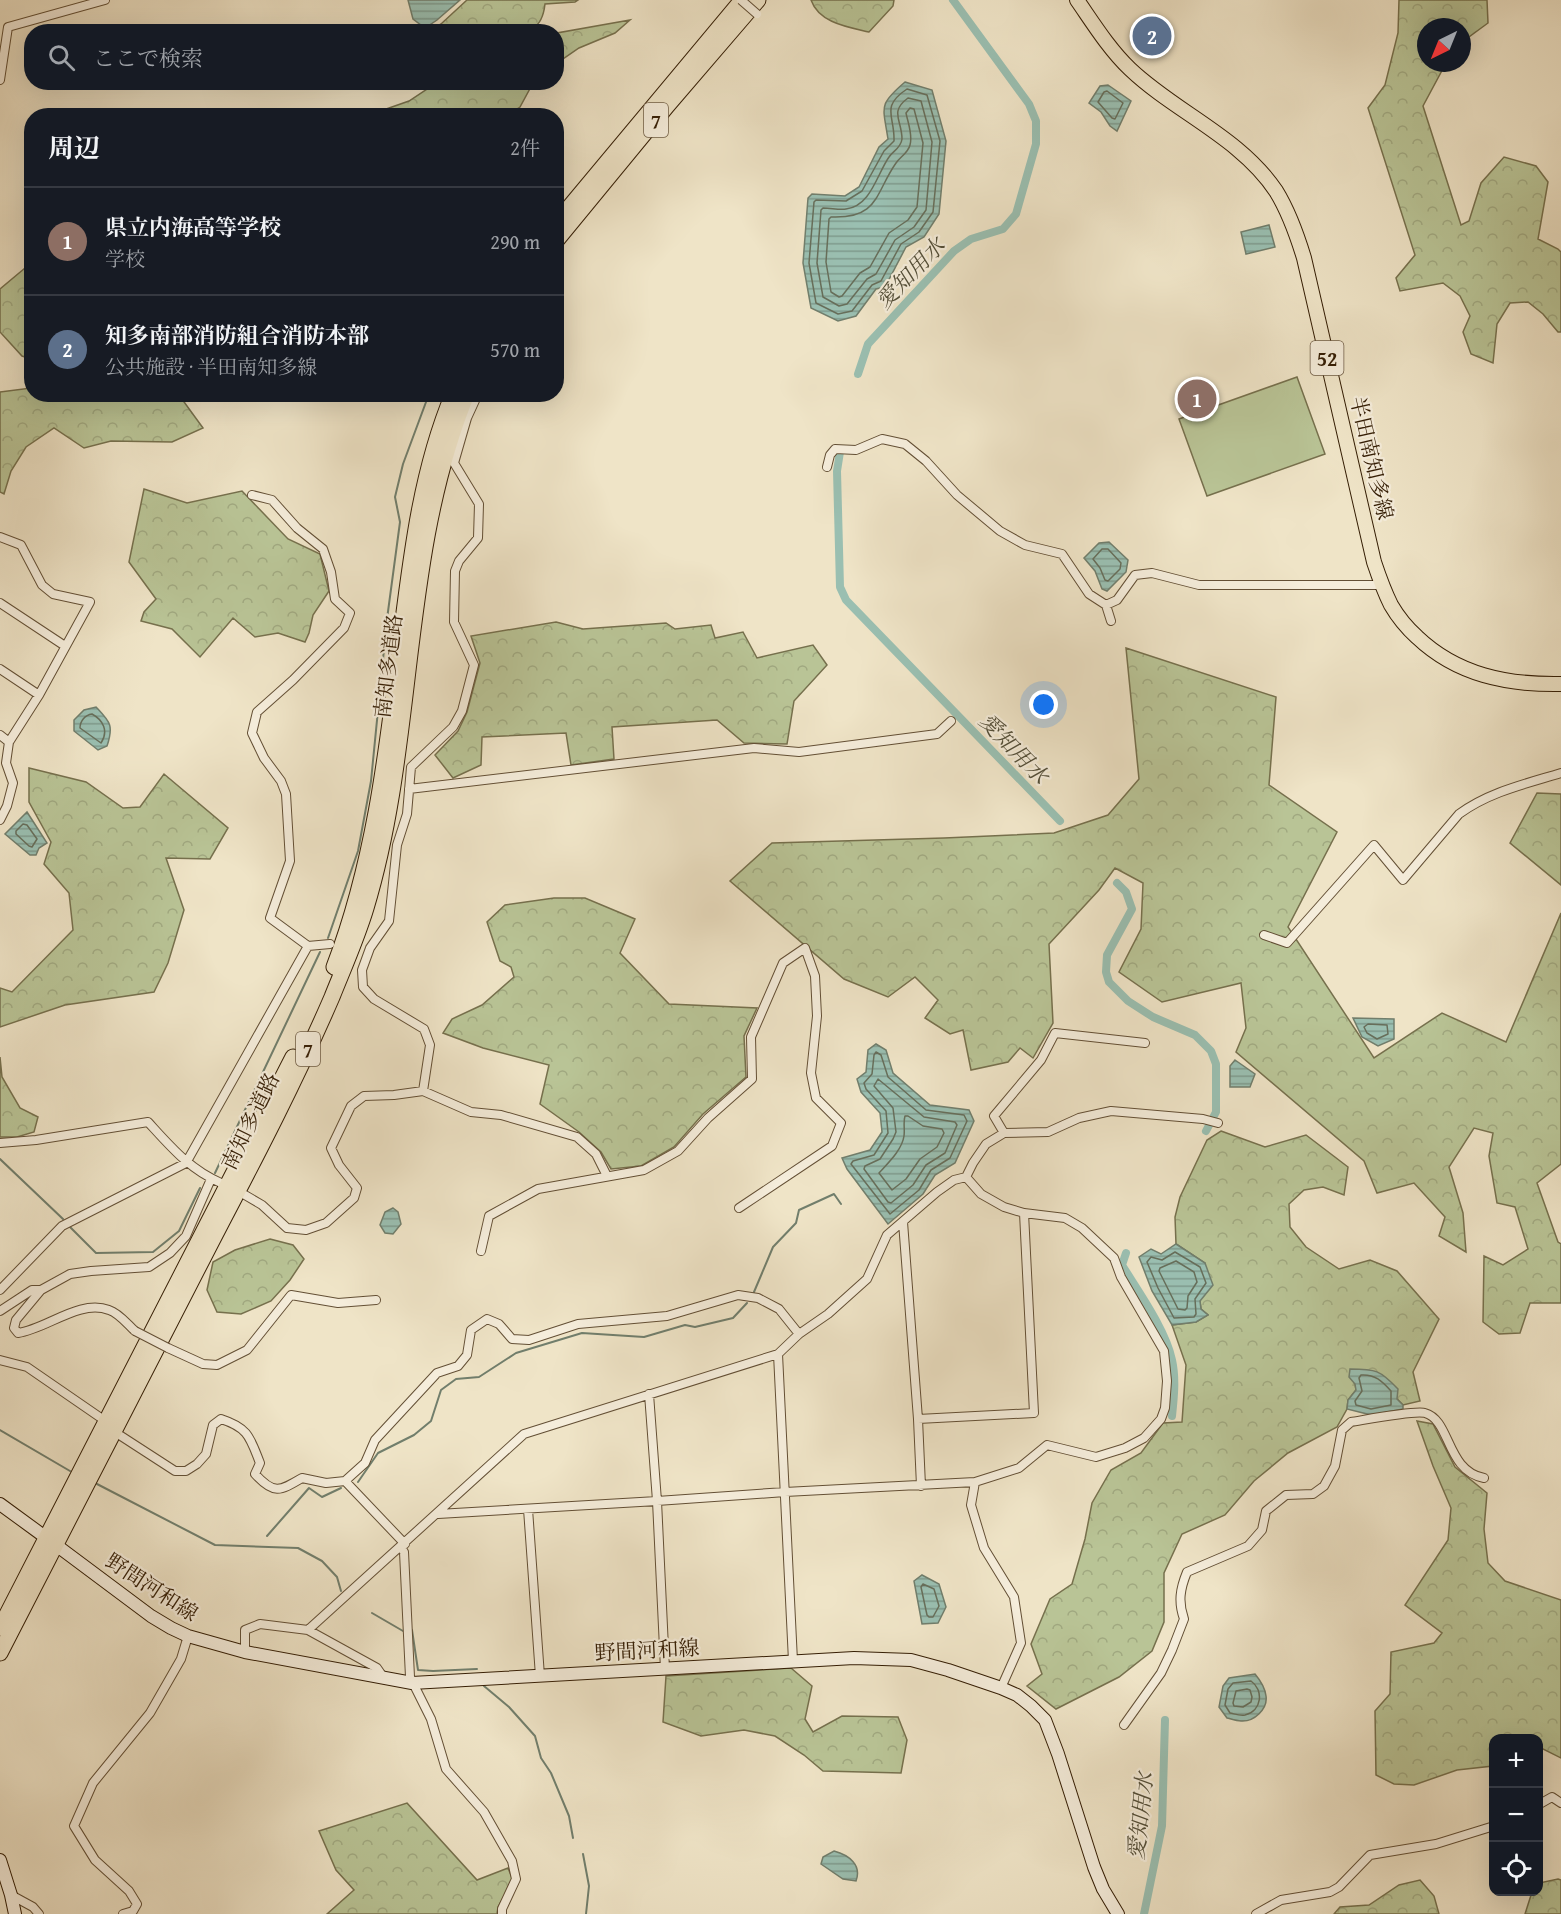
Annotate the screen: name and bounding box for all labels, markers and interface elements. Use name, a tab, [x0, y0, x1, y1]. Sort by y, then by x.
pin: 2	[1132, 14, 1172, 58]
north arrow	[1417, 18, 1471, 72]
search box	[24, 24, 564, 90]
icon: search	[45, 41, 78, 74]
text: ここで検索	[93, 42, 203, 74]
road number: 7	[644, 103, 668, 137]
text: 周辺	[48, 128, 100, 167]
text: 2件	[510, 133, 540, 162]
text: 県立内海高等学校	[105, 211, 281, 243]
text: 1	[62, 227, 73, 256]
text: 290 m	[490, 227, 540, 256]
water label: 愛知用水	[868, 229, 953, 316]
text: 学校	[105, 244, 145, 273]
text: 知多南部消防組合消防本部	[105, 319, 369, 351]
text: 2	[62, 335, 73, 364]
text: 570 m	[490, 335, 540, 364]
road number: 52	[1310, 341, 1344, 375]
text: 公共施設 · 半田南知多線	[105, 352, 317, 381]
pin: 1	[1178, 376, 1216, 422]
street label: 半田南知多線	[1343, 393, 1401, 523]
street label: 南知多道路	[366, 612, 410, 720]
your location	[1029, 690, 1058, 719]
water label: 愛知用水	[972, 705, 1057, 792]
road number: 7	[296, 1032, 320, 1066]
street label: 南知多道路	[213, 1067, 287, 1175]
street label: 野間河和線	[100, 1545, 204, 1629]
street label: 野間河和線	[594, 1632, 700, 1668]
map controls	[1489, 1734, 1543, 1896]
button: +	[1489, 1734, 1543, 1788]
water label: 愛知用水	[1119, 1769, 1161, 1861]
button: −	[1489, 1788, 1543, 1842]
button: locate	[1489, 1842, 1543, 1896]

